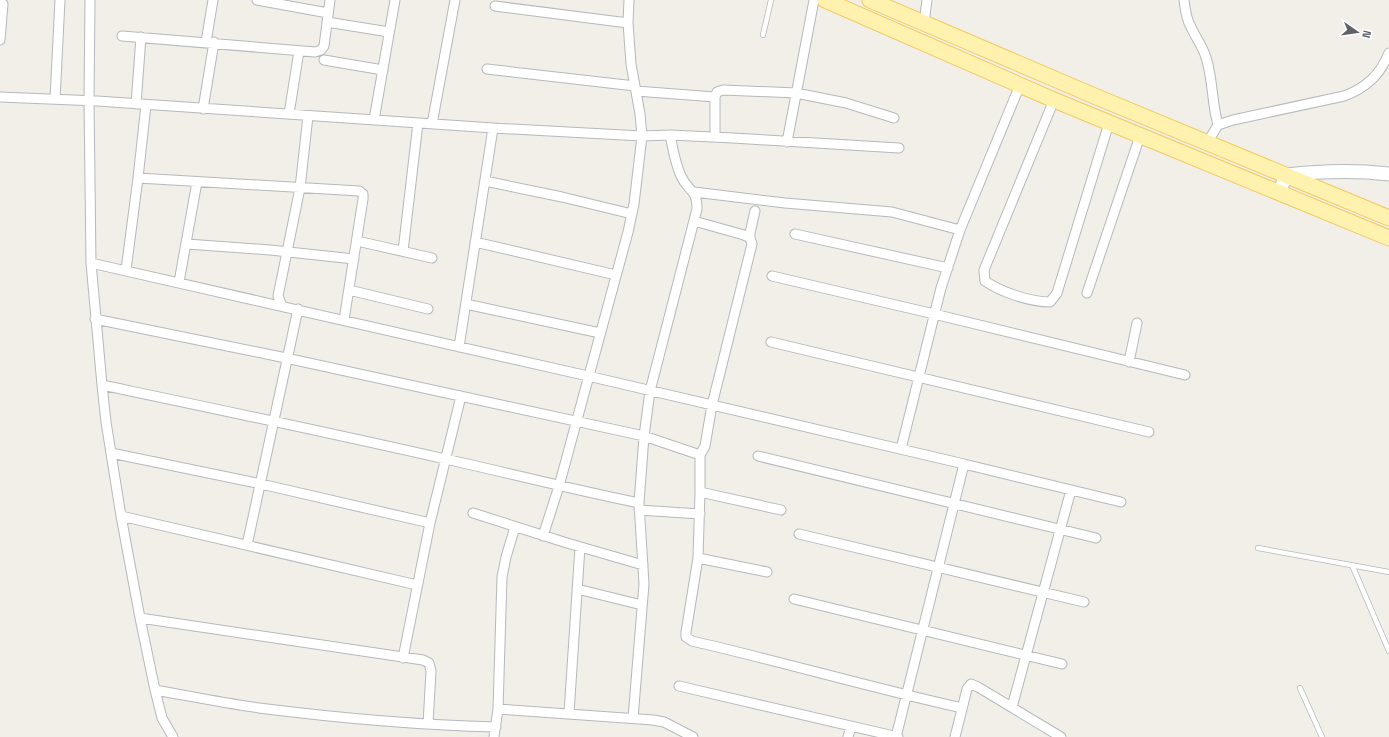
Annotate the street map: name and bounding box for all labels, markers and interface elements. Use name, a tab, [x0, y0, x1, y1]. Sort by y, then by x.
north arrow	[1337, 12, 1377, 52]
text: N	[1359, 29, 1374, 39]

